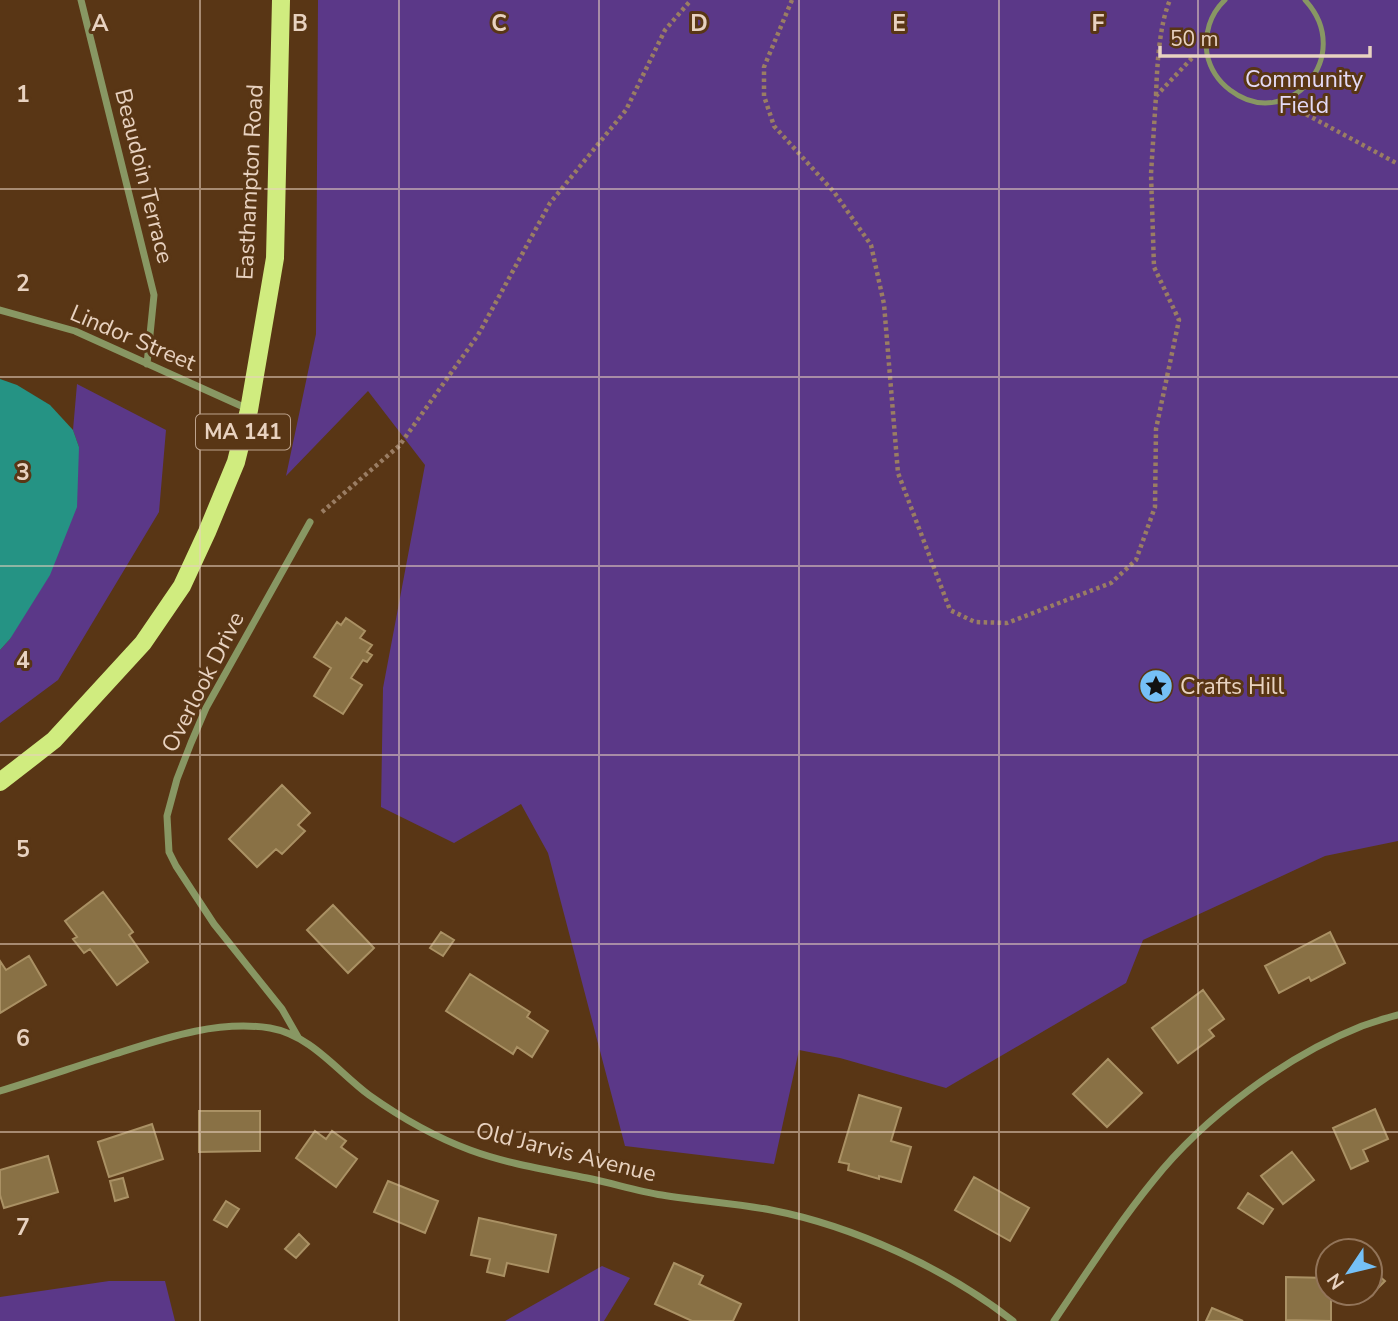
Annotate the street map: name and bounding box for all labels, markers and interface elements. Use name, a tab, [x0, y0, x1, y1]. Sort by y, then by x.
text: A	[91, 8, 109, 39]
text: B	[292, 8, 308, 39]
text: C	[491, 8, 507, 39]
text: D	[690, 8, 708, 39]
text: E	[892, 8, 906, 39]
text: F	[1092, 8, 1105, 39]
scale bar	[1160, 14, 1370, 58]
text: 50 m	[1170, 25, 1219, 53]
park label: Community Field	[1245, 64, 1363, 121]
text: 1	[16, 79, 30, 110]
street label: Easthampton Road	[229, 83, 271, 281]
street label: Beaudoin Terrace	[107, 85, 181, 267]
text: 2	[16, 268, 30, 299]
street label: Lindor Street	[65, 298, 202, 379]
road number: MA 141	[196, 414, 290, 450]
text: 3	[16, 457, 30, 488]
street label: Overlook Drive	[154, 606, 252, 758]
text: 4	[16, 645, 30, 676]
place icon: Crafts Hill	[1137, 667, 1175, 705]
place label: Crafts Hill	[1180, 671, 1285, 702]
text: 5	[16, 834, 30, 865]
text: 6	[16, 1023, 30, 1054]
street label: Old Jarvis Avenue	[473, 1115, 659, 1189]
text: 7	[16, 1212, 30, 1243]
north arrow	[1314, 1237, 1384, 1307]
text: N	[1321, 1268, 1351, 1294]

